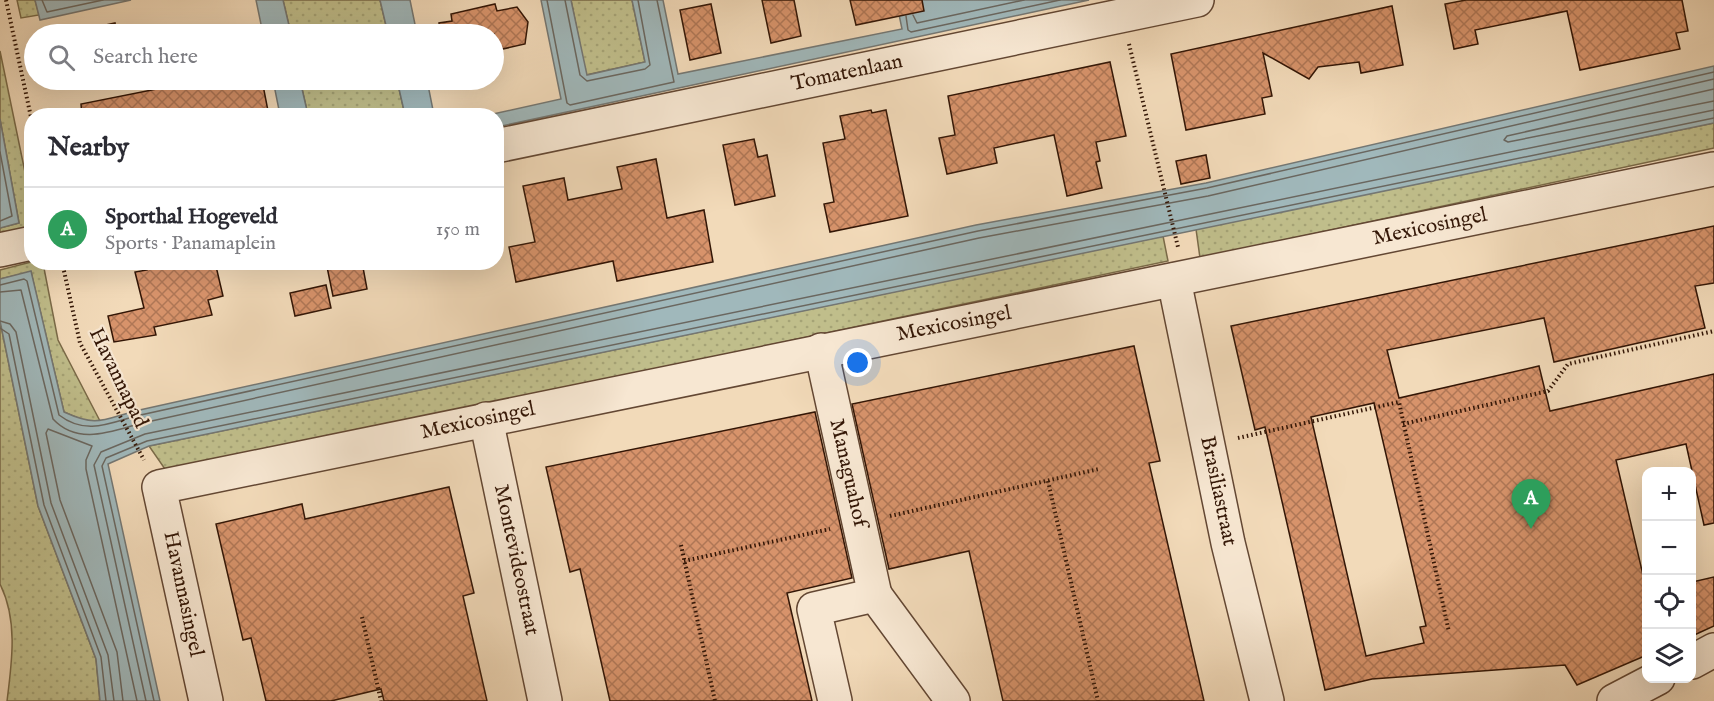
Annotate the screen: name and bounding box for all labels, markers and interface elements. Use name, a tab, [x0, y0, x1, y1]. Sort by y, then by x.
search box	[24, 24, 504, 90]
icon: search	[45, 41, 78, 74]
text: Search here	[93, 43, 198, 71]
street label: Tomatenlaan	[789, 48, 905, 98]
text: Nearby	[48, 131, 129, 164]
street label: Mexicosingel	[1370, 202, 1490, 252]
text: Sporthal Hogeveld	[105, 203, 278, 231]
text: A	[61, 217, 74, 242]
text: 150 m	[436, 217, 480, 242]
text: Sports · Panamaplein	[105, 231, 276, 256]
street label: Mexicosingel	[894, 300, 1014, 348]
street label: Havannapad	[82, 323, 154, 433]
your location	[843, 348, 872, 377]
street label: Mexicosingel	[418, 396, 538, 446]
street label: Managuahof	[822, 416, 874, 533]
street label: Brasiliastraat	[1193, 434, 1243, 548]
map controls	[1642, 467, 1696, 683]
button: +	[1642, 467, 1696, 521]
pin: A	[1512, 480, 1550, 529]
street label: Montevideostraat	[487, 482, 545, 638]
button: −	[1642, 521, 1696, 575]
street label: Havannasingel	[157, 529, 210, 659]
button: locate	[1642, 575, 1696, 629]
button: layers	[1642, 629, 1696, 683]

